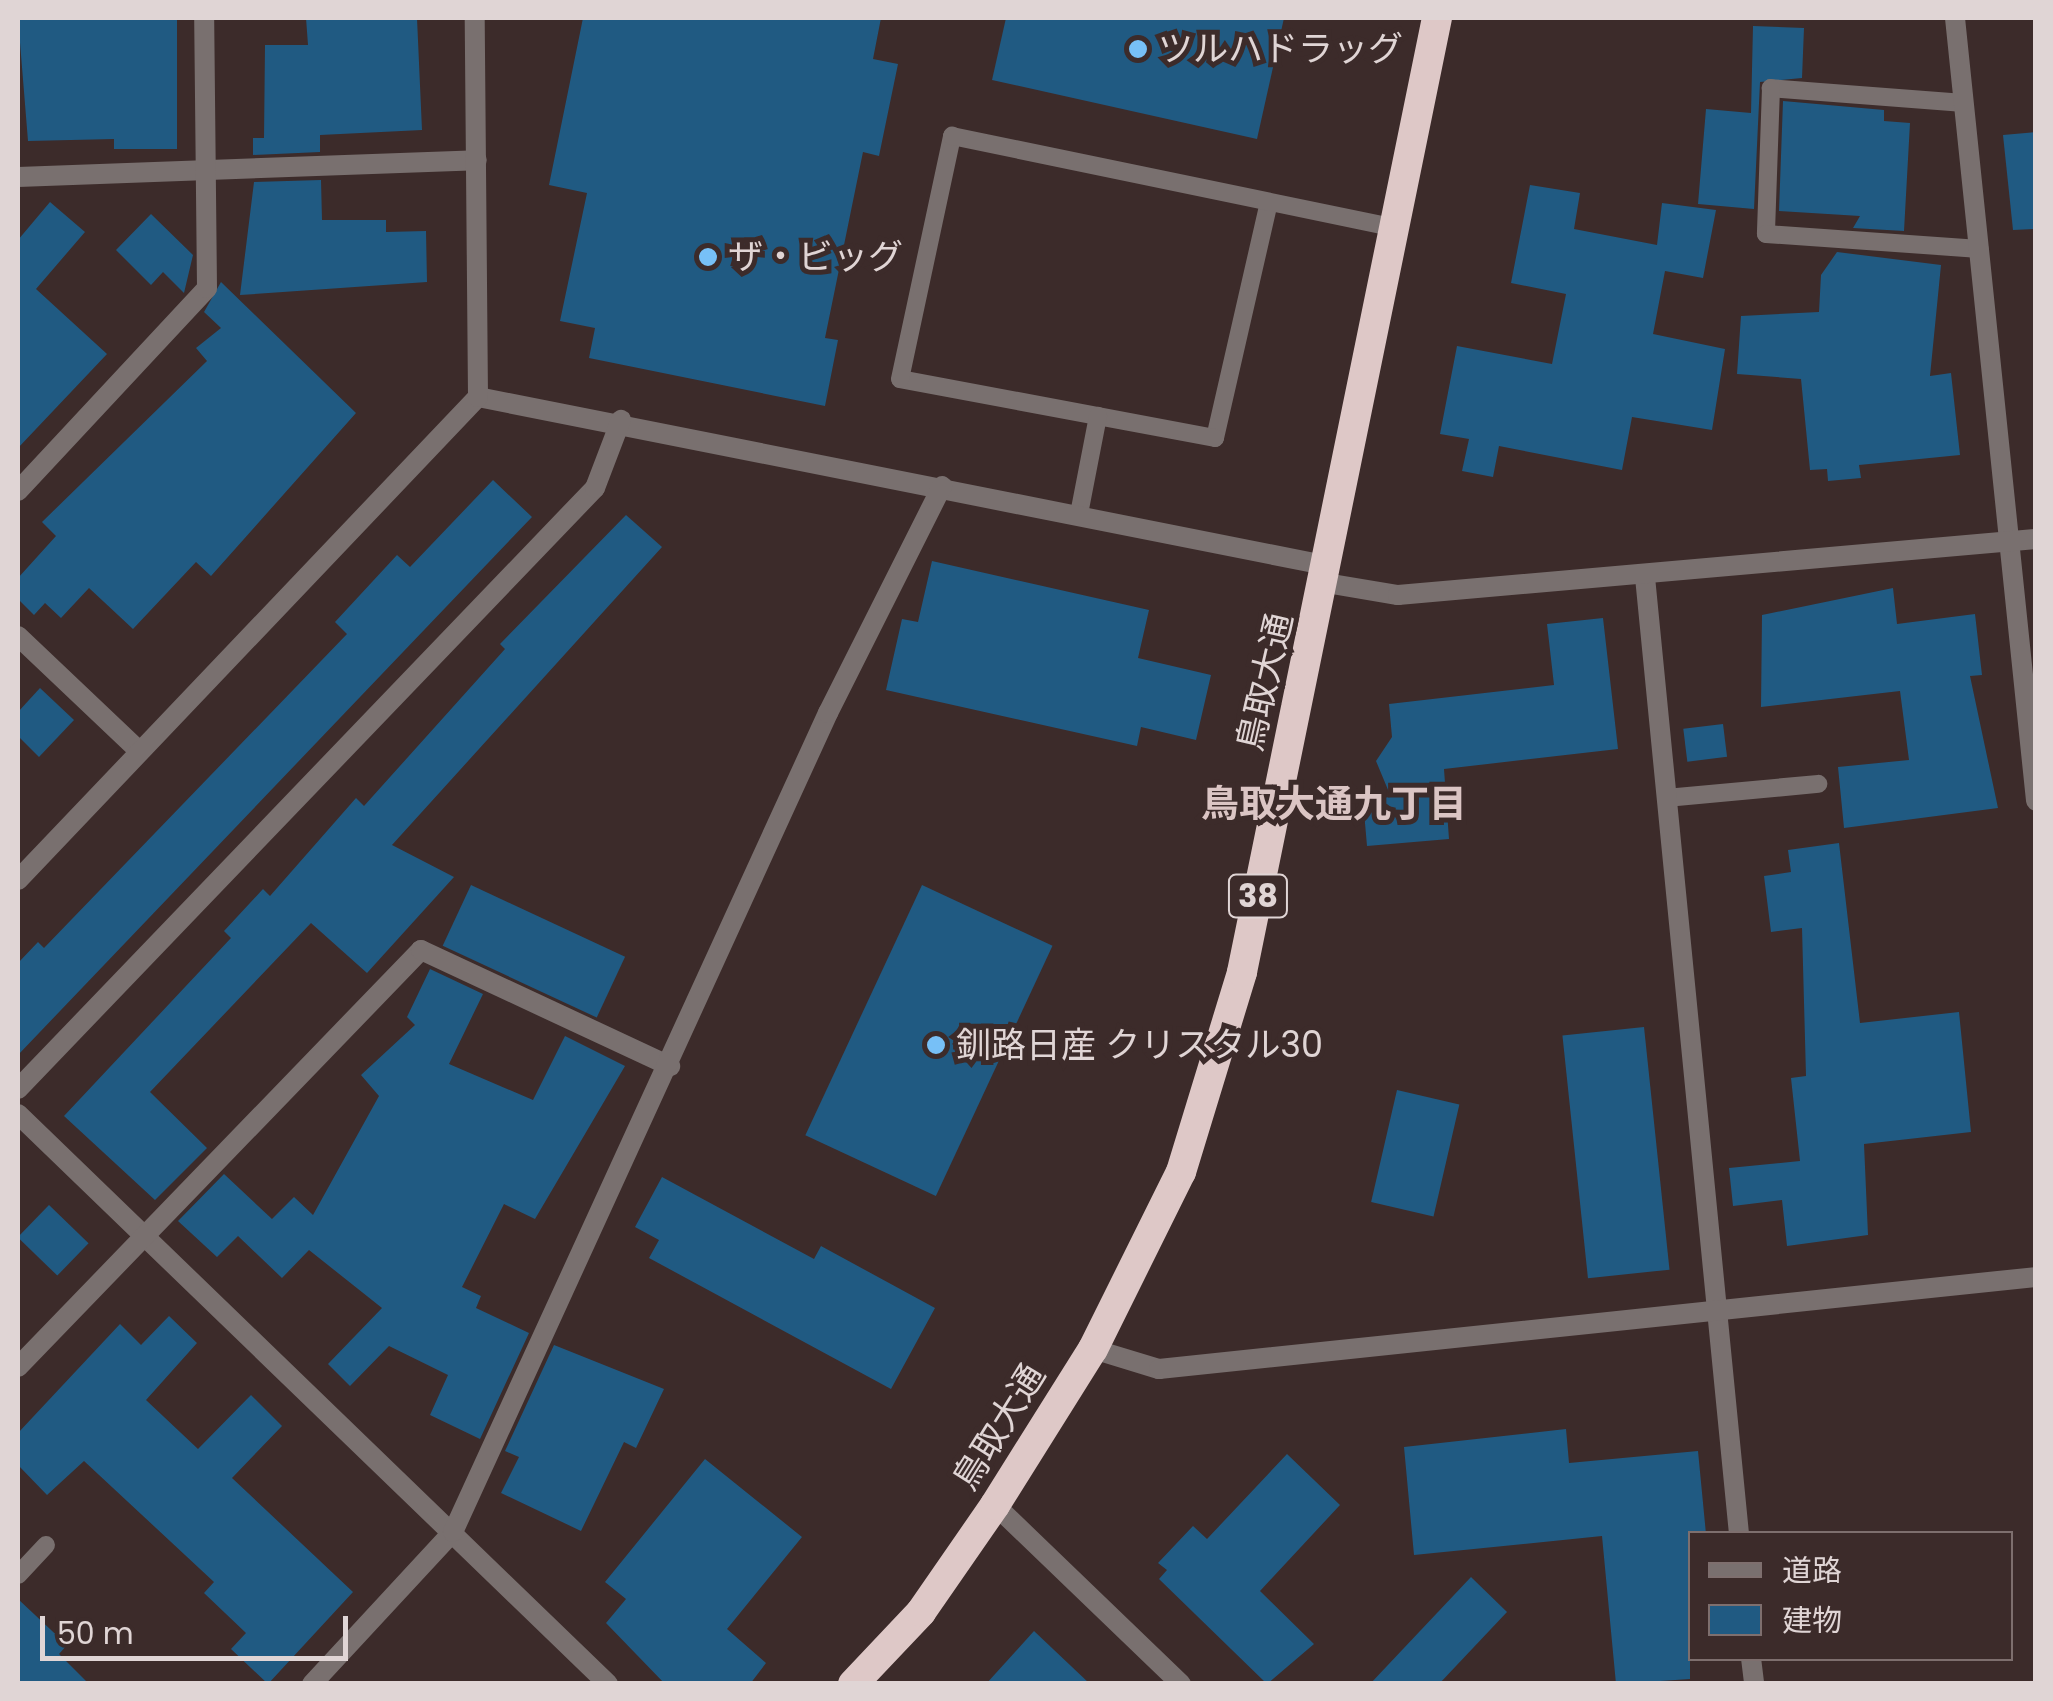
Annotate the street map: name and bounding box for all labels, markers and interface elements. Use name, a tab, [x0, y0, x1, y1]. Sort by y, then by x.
place label: ツルハドラッグ	[1158, 28, 1403, 70]
marker: ツルハドラッグ	[1127, 38, 1149, 60]
place label: ザ・ビッグ	[728, 236, 903, 278]
marker: ザ・ビッグ	[697, 246, 719, 268]
street label: 鳥取大通	[1229, 609, 1301, 755]
district label: 鳥取大通九丁目	[1201, 781, 1467, 827]
road number: 38	[1226, 869, 1290, 923]
place label: 釧路日産 クリスタル30	[956, 1024, 1323, 1066]
marker: 釧路日産 クリスタル30	[925, 1034, 947, 1056]
street label: 鳥取大通	[944, 1357, 1054, 1497]
legend	[1688, 1531, 2013, 1661]
text: 道路	[1782, 1549, 1842, 1592]
scale bar	[45, 1596, 352, 1658]
text: 建物	[1782, 1599, 1842, 1642]
text: 50 m	[57, 1612, 134, 1655]

